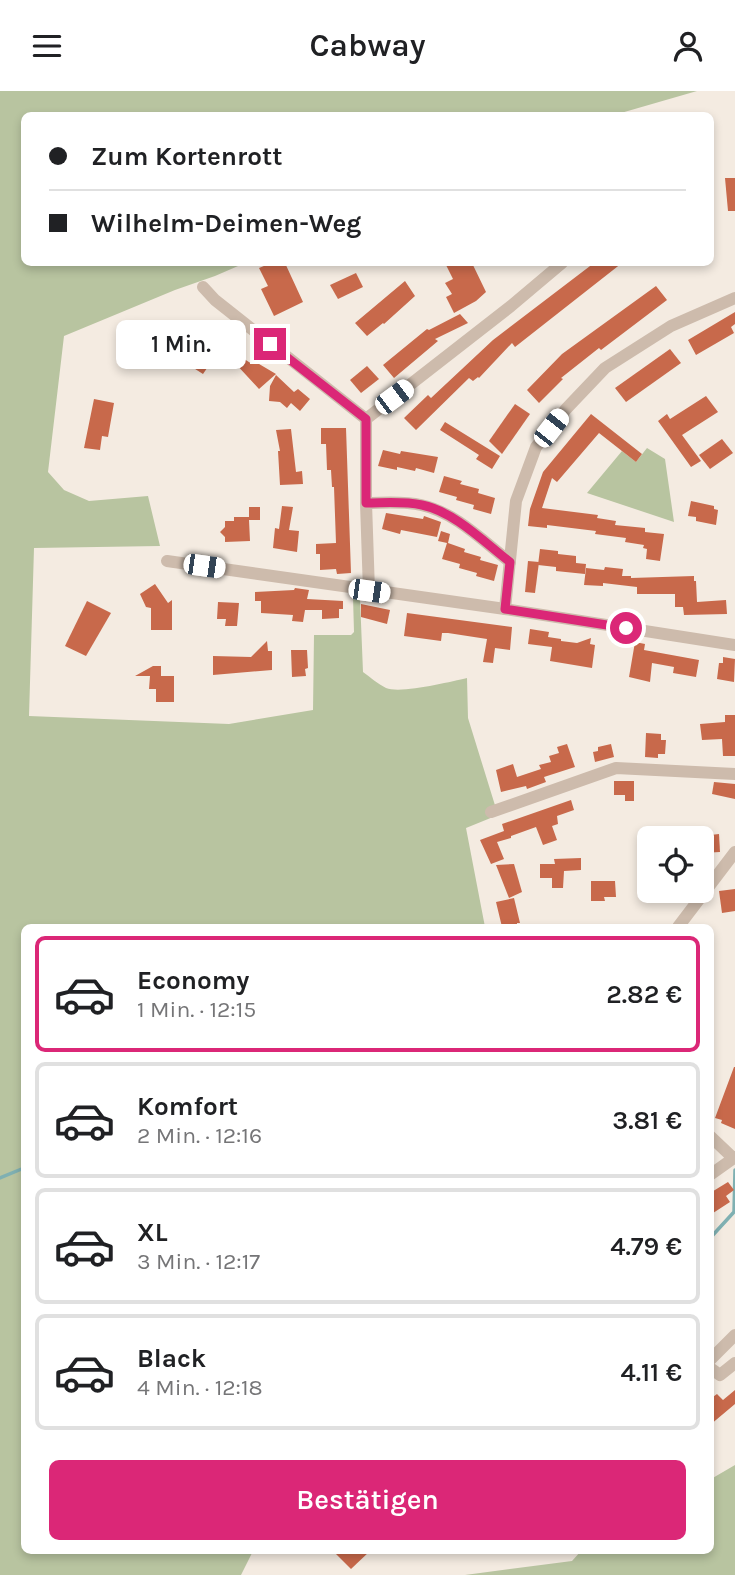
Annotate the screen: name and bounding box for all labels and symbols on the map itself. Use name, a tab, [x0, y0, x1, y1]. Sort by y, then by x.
callout: 1 Min.	[116, 320, 246, 369]
route end	[254, 328, 286, 360]
car	[371, 376, 418, 418]
car	[530, 405, 573, 451]
car	[182, 553, 227, 579]
car	[347, 578, 392, 604]
route start	[610, 612, 642, 644]

